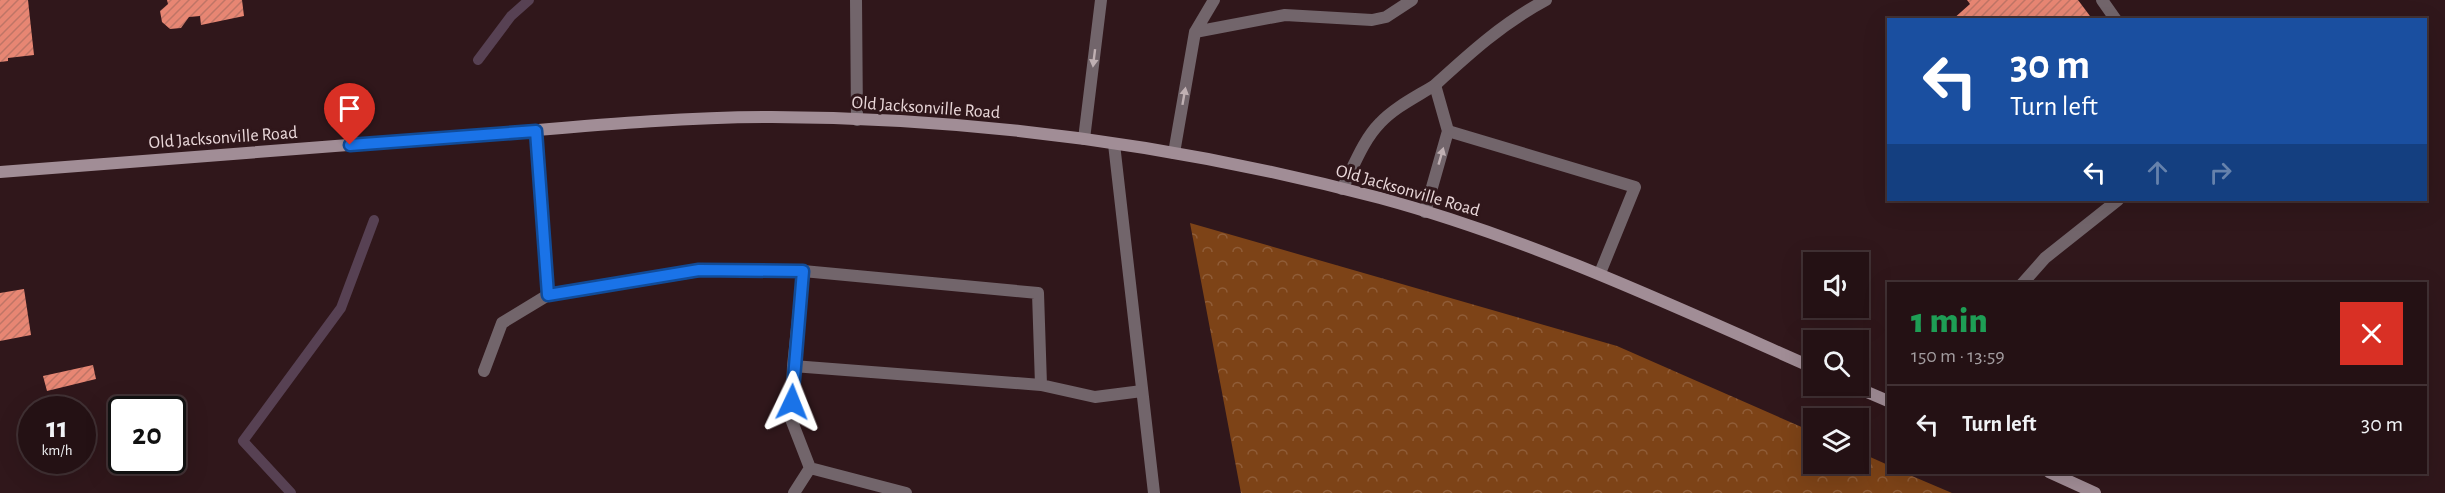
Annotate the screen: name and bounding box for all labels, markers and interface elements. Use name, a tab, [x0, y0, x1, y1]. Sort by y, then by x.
icon: left	[1911, 42, 1989, 120]
text: 30 m	[2010, 44, 2090, 86]
one-way arrow	[1089, 49, 1099, 68]
pin	[324, 83, 375, 145]
one-way arrow	[1180, 86, 1189, 105]
icon: arrive	[333, 92, 366, 125]
text: Turn left	[2010, 93, 2098, 120]
street label: Old Jacksonville Road	[851, 94, 1001, 122]
street label: Old Jacksonville Road	[148, 124, 298, 152]
one-way arrow	[1437, 146, 1446, 164]
icon: left	[2078, 156, 2111, 189]
icon: ahead	[2141, 156, 2174, 189]
icon: right	[2204, 156, 2237, 189]
street label: Old Jacksonville Road	[1334, 162, 1482, 220]
map controls	[1803, 252, 1869, 474]
button: sound	[1803, 252, 1869, 318]
button: close	[2340, 302, 2403, 365]
text: 1 min	[1911, 303, 1988, 339]
button: search	[1803, 330, 1869, 396]
text: 150 m · 13:59	[1911, 346, 2005, 366]
position arrow	[760, 370, 824, 434]
speed limit sign: 20	[108, 396, 186, 474]
button: layers	[1803, 408, 1869, 474]
icon: left	[1911, 408, 1944, 441]
text: 11	[46, 413, 68, 443]
text: Turn left	[1962, 413, 2036, 435]
text: 30 m	[2361, 413, 2403, 435]
text: km/h	[42, 443, 72, 458]

